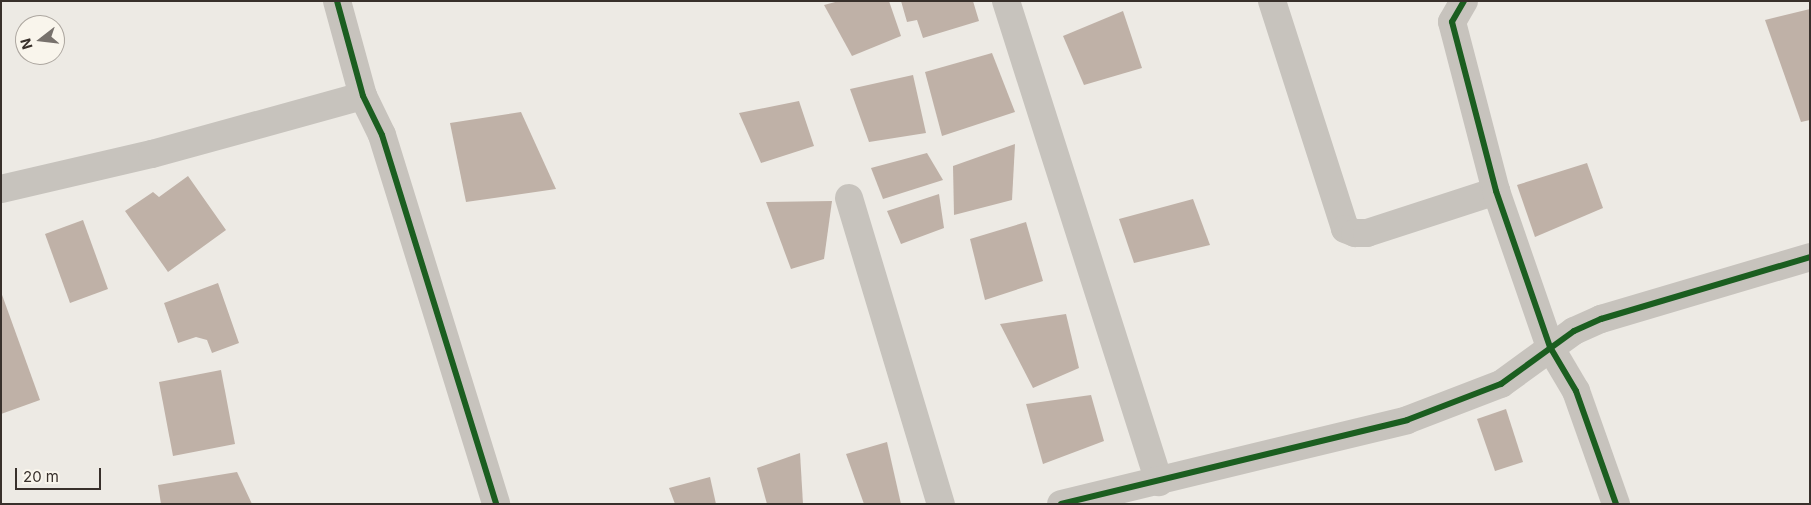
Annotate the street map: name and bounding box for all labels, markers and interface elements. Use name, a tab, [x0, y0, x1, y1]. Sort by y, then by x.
north arrow	[15, 15, 65, 65]
text: N	[16, 37, 36, 51]
scale bar	[18, 458, 104, 490]
text: 20 m	[23, 467, 59, 486]

